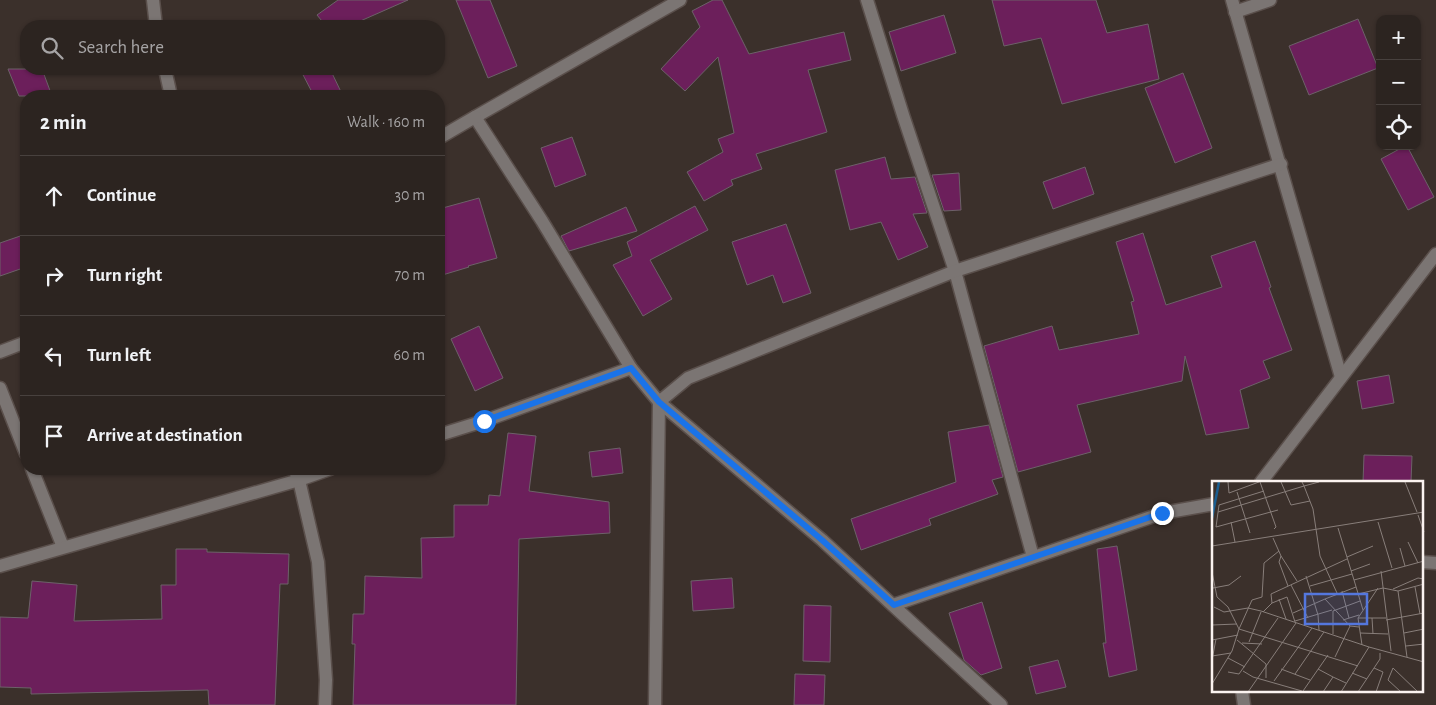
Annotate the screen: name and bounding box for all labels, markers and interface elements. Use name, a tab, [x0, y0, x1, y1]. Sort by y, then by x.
map controls	[1376, 15, 1421, 150]
button: +	[1376, 15, 1421, 60]
search box	[20, 20, 445, 75]
icon: search	[38, 34, 66, 62]
text: Search here	[78, 38, 164, 57]
button: −	[1376, 60, 1421, 105]
button: locate	[1376, 105, 1421, 150]
text: 2 min	[40, 112, 87, 133]
text: Walk · 160 m	[347, 114, 425, 130]
icon: ahead	[40, 182, 68, 210]
text: Continue	[87, 186, 156, 205]
text: 30 m	[395, 187, 425, 203]
icon: right	[40, 262, 68, 290]
text: Turn right	[87, 266, 162, 285]
text: 70 m	[394, 267, 425, 283]
icon: left	[40, 342, 68, 370]
text: Turn left	[87, 346, 151, 365]
text: 60 m	[394, 347, 425, 363]
route start	[473, 410, 496, 433]
icon: arrive	[40, 422, 68, 450]
text: Arrive at destination	[87, 426, 243, 445]
inset map	[1212, 481, 1424, 692]
route end	[1151, 502, 1174, 525]

